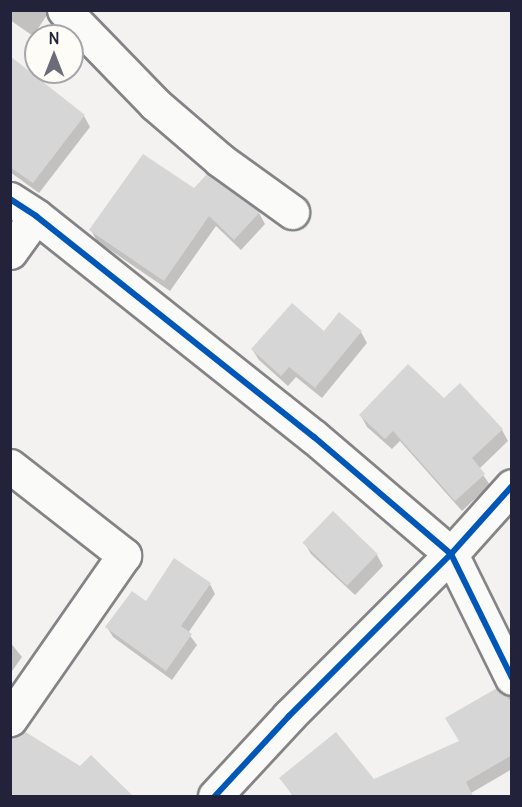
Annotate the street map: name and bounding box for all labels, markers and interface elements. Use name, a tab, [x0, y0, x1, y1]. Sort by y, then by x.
north arrow	[24, 24, 84, 84]
text: N	[48, 28, 60, 48]

